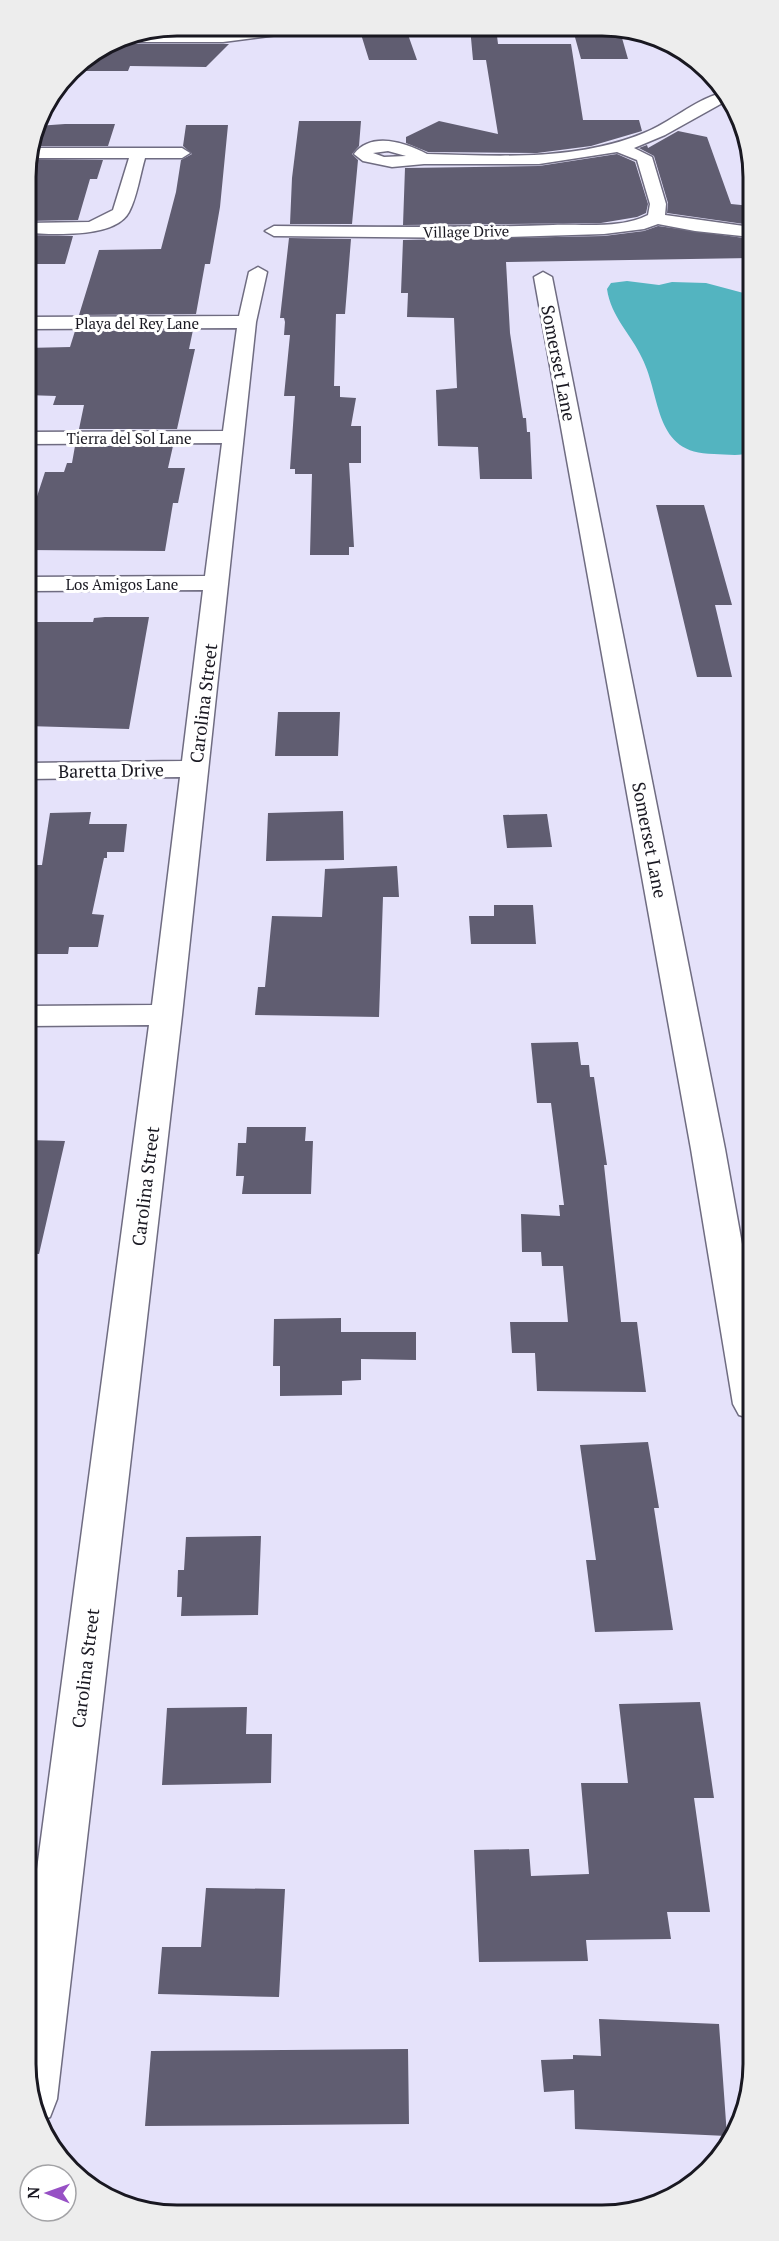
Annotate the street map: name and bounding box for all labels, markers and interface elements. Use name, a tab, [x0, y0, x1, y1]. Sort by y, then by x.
street label: Village Drive	[423, 220, 509, 242]
street label: Somerset Lane	[536, 303, 582, 423]
street label: Playa del Rey Lane	[75, 313, 199, 333]
street label: Tierra del Sol Lane	[67, 428, 191, 448]
street label: Los Amigos Lane	[66, 574, 178, 594]
street label: Carolina Street	[184, 641, 222, 764]
street label: Baretta Drive	[58, 757, 164, 783]
street label: Somerset Lane	[627, 780, 673, 900]
street label: Carolina Street	[126, 1124, 164, 1247]
street label: Carolina Street	[66, 1606, 104, 1729]
north arrow	[18, 2163, 78, 2223]
text: N	[22, 2186, 44, 2199]

